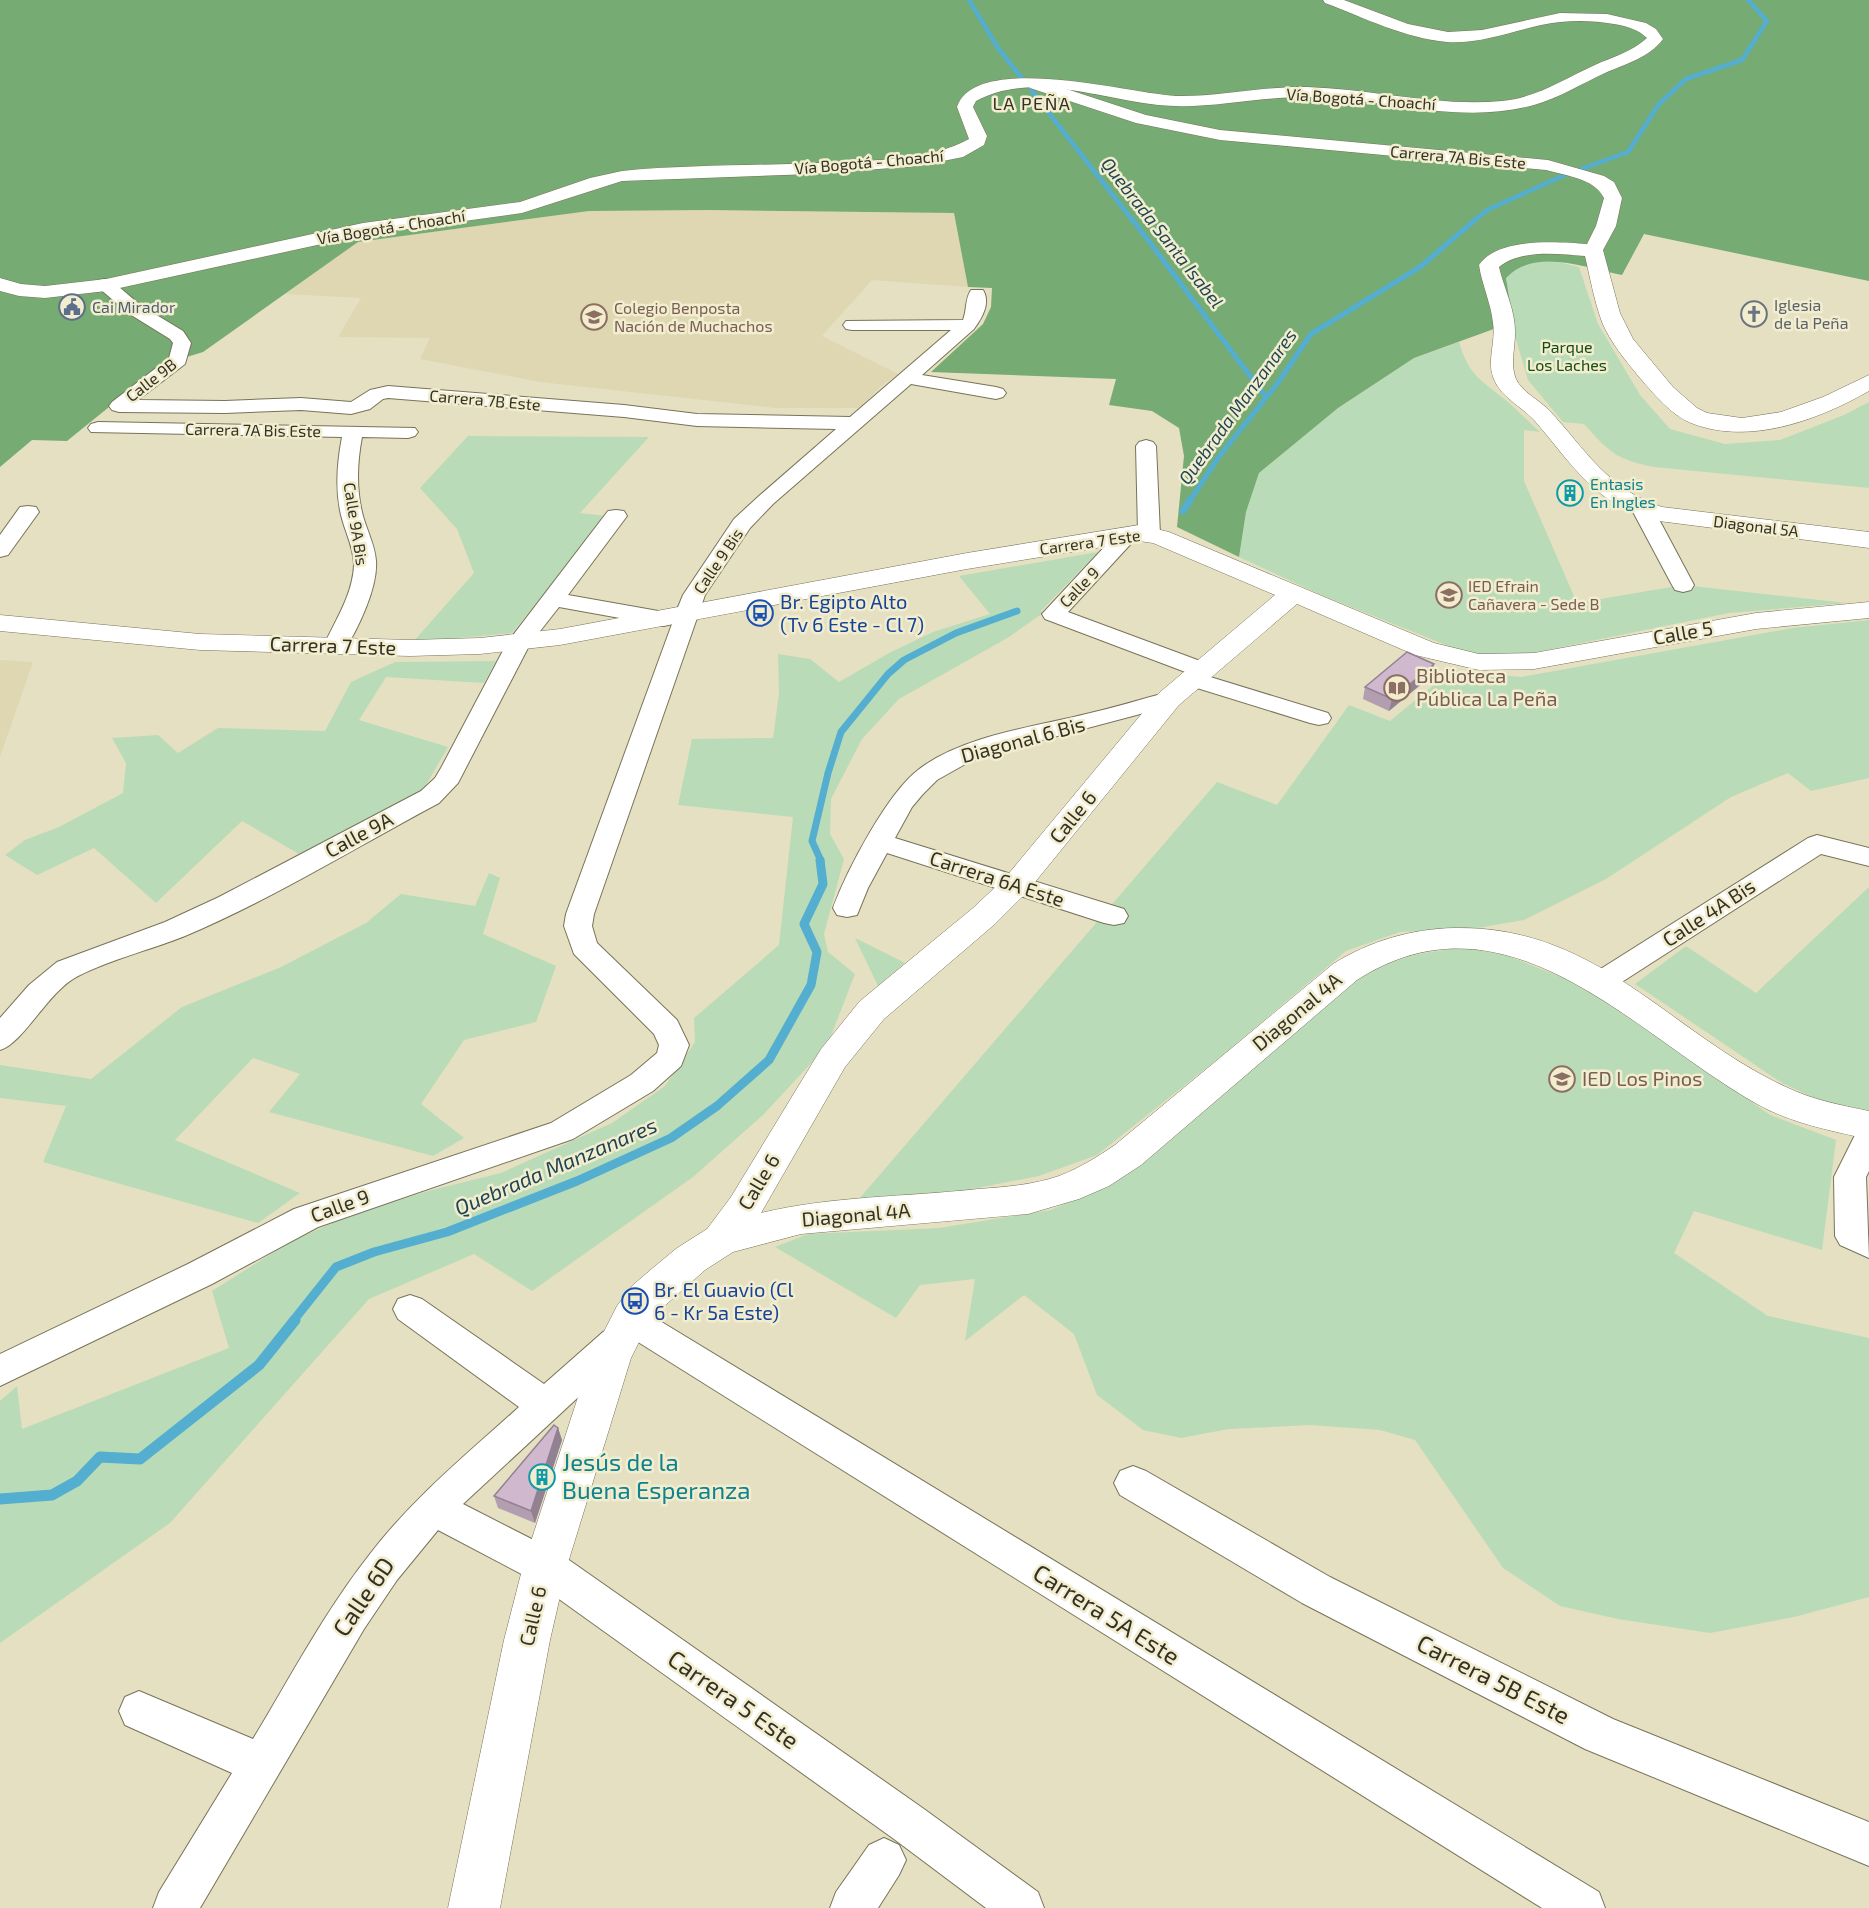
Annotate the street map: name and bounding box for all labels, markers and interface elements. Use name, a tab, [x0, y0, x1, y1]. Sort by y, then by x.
street label: Vía Bogotá - Choachí	[1286, 84, 1437, 113]
district label: LA PEÑA	[992, 92, 1072, 114]
street label: Carrera 7A Bis Este	[1389, 141, 1527, 172]
street label: Vía Bogotá - Choachí	[794, 145, 945, 177]
water label: Quebrada Santa Isabel	[1097, 153, 1229, 312]
street label: Vía Bogotá - Choachí	[316, 205, 467, 248]
public building icon: Cai Mirador	[57, 292, 87, 322]
place label: Iglesia de la Peña	[1774, 295, 1848, 332]
place label: Cai Mirador	[92, 297, 176, 316]
place label: Colegio Benposta Nación de Muchachos	[614, 298, 773, 335]
church icon: Iglesia de la Peña	[1739, 299, 1769, 329]
school or university icon: Colegio Benposta Nación de Muchachos	[579, 302, 609, 332]
water label: Quebrada Manzanares	[1173, 325, 1301, 488]
park label: Parque Los Laches	[1527, 337, 1607, 374]
street label: Calle 9B	[122, 354, 180, 405]
street label: Carrera 7B Este	[429, 385, 541, 414]
street label: Carrera 7A Bis Este	[185, 419, 321, 440]
place label: Entasis En Ingles	[1590, 474, 1656, 511]
building icon: Entasis En Ingles	[1555, 478, 1585, 508]
street label: Calle 9A Bis	[341, 481, 372, 567]
street label: Diagonal 5A	[1712, 511, 1800, 540]
street label: Calle 9 Bis	[689, 525, 746, 597]
street label: Carrera 7 Este	[1038, 525, 1141, 558]
street label: Calle 9	[1055, 563, 1102, 611]
place label: IED Efrain Cañavera - Sede B	[1468, 576, 1599, 613]
school or university icon: IED Efrain Cañavera - Sede B	[1434, 580, 1464, 610]
place label: Br. Egipto Alto (Tv 6 Este - Cl 7)	[780, 589, 924, 636]
bus stop icon: Br. Egipto Alto (Tv 6 Este - Cl 7)	[745, 598, 775, 628]
street label: Calle 5	[1651, 615, 1715, 649]
street label: Carrera 7 Este	[269, 631, 397, 659]
place label: Biblioteca Pública La Peña	[1416, 663, 1557, 710]
library icon: Biblioteca Pública La Peña	[1382, 673, 1412, 703]
street label: Diagonal 6 Bis	[958, 711, 1087, 767]
street label: Calle 6	[1044, 785, 1101, 848]
street label: Calle 9A	[321, 806, 397, 862]
street label: Carrera 6A Este	[927, 845, 1068, 911]
street label: Calle 4A Bis	[1658, 873, 1759, 951]
street label: Diagonal 4A	[1247, 967, 1346, 1055]
school or university icon: IED Los Pinos	[1547, 1064, 1577, 1094]
place label: IED Los Pinos	[1582, 1066, 1702, 1090]
water label: Quebrada Manzanares	[450, 1112, 661, 1221]
street label: Calle 6	[732, 1149, 784, 1214]
street label: Calle 9	[307, 1183, 372, 1227]
street label: Diagonal 4A	[801, 1197, 912, 1231]
place label: Br. El Guavio (Cl 6 - Kr 5a Este)	[654, 1277, 793, 1324]
bus stop icon: Br. El Guavio (Cl 6 - Kr 5a Este)	[620, 1286, 650, 1316]
place label: Jesús de la Buena Esperanza	[562, 1447, 751, 1504]
building icon: Jesús de la Buena Esperanza	[527, 1462, 557, 1492]
street label: Calle 6D	[326, 1551, 400, 1641]
street label: Carrera 5A Este	[1028, 1557, 1185, 1670]
street label: Calle 6	[513, 1583, 551, 1648]
street label: Carrera 5B Este	[1412, 1628, 1575, 1730]
street label: Carrera 5 Este	[663, 1643, 805, 1754]

